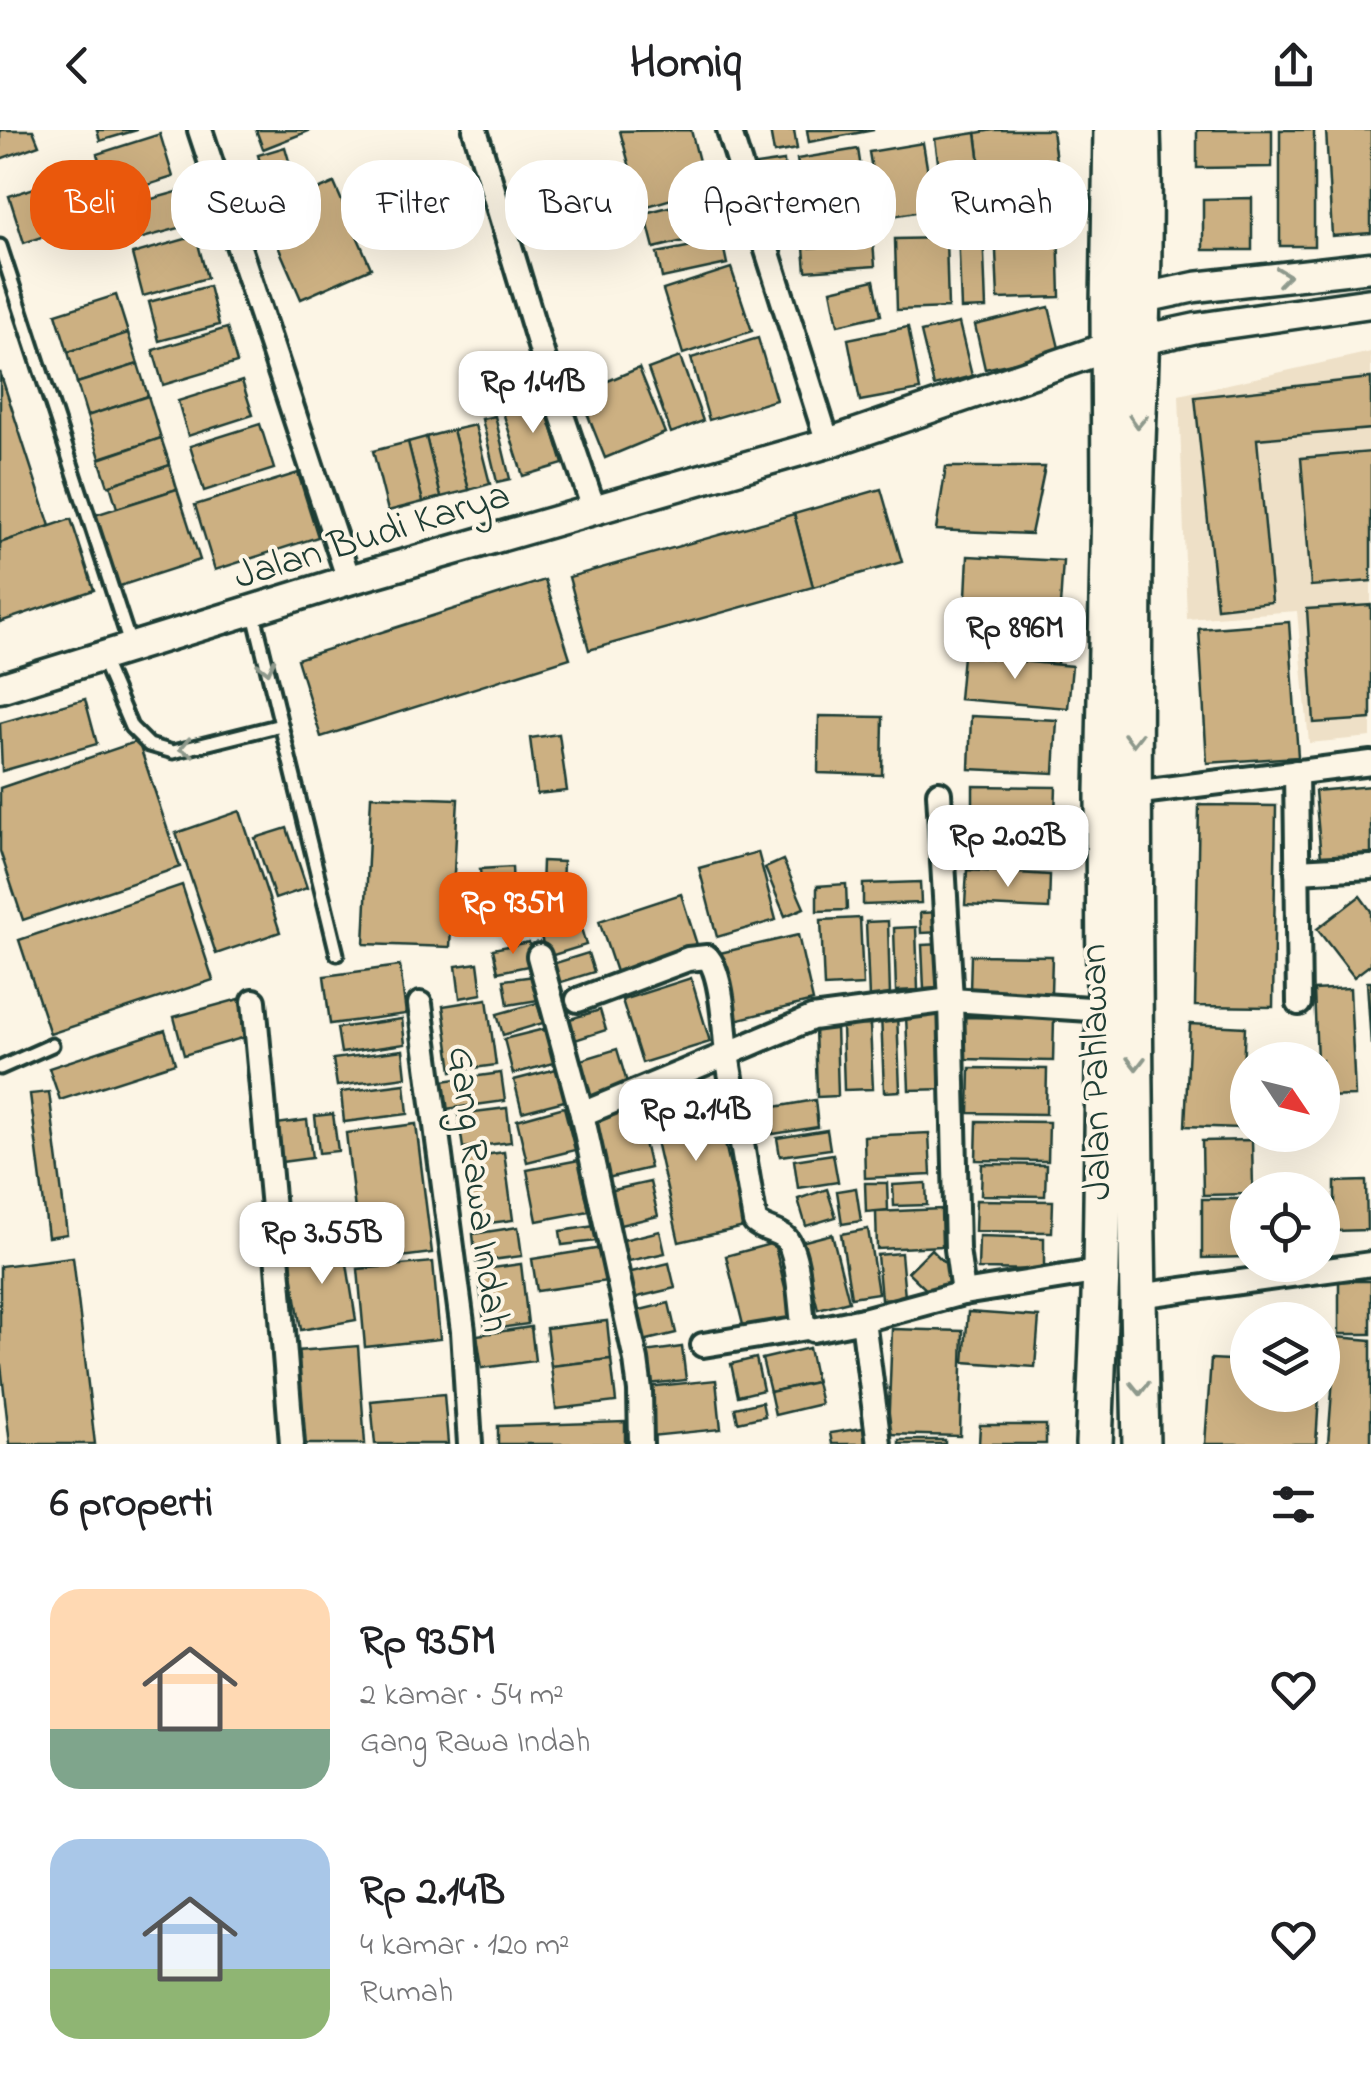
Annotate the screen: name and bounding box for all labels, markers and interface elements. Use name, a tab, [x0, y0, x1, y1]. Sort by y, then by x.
text: Homiq	[630, 32, 741, 98]
icon: back	[50, 38, 105, 93]
icon: share	[1266, 38, 1321, 93]
chip: Beli	[30, 160, 151, 250]
chip: Sewa	[171, 160, 321, 250]
chip: Filter	[341, 160, 485, 250]
chip: Baru	[505, 160, 648, 250]
chip: Apartemen	[668, 160, 896, 250]
chip: Rumah	[916, 160, 1088, 250]
one-way arrow	[1275, 266, 1291, 287]
pin: Rp 1.41B	[430, 351, 636, 436]
text: Rp 1.41B	[481, 360, 585, 407]
one-way arrow	[1128, 413, 1149, 429]
street label: Jalan Budi Karya	[227, 467, 518, 607]
pin: Rp 896M	[923, 597, 1107, 682]
text: Rp 896M	[966, 606, 1064, 653]
one-way arrow	[255, 658, 276, 675]
one-way arrow	[1122, 732, 1144, 747]
one-way arrow	[178, 736, 195, 757]
pin: Rp 2.02B	[905, 805, 1111, 890]
text: Rp 2.02B	[950, 814, 1066, 861]
pin: Rp 935M	[421, 872, 605, 957]
text: Rp 935M	[461, 881, 565, 928]
street label: Jalan Pahlawan	[1066, 943, 1129, 1201]
north arrow	[1230, 1042, 1340, 1152]
map controls	[1230, 1042, 1340, 1412]
street label: Gang Rawa Indah	[430, 1043, 523, 1336]
one-way arrow	[1125, 1056, 1147, 1072]
pin: Rp 2.14B	[593, 1079, 799, 1164]
text: Rp 2.14B	[641, 1088, 751, 1135]
button: locate	[1230, 1172, 1340, 1282]
pin: Rp 3.55B	[219, 1202, 425, 1287]
text: Rp 3.55B	[262, 1211, 383, 1258]
button: layers	[1230, 1302, 1340, 1412]
one-way arrow	[1130, 1381, 1151, 1397]
text: 6 properti	[50, 1474, 213, 1535]
icon: filters	[1266, 1477, 1321, 1532]
text: Rp 935M	[360, 1612, 496, 1673]
icon: home	[130, 1629, 250, 1749]
icon: heart	[1266, 1662, 1321, 1717]
text: 2 kamar · 54 m²	[360, 1673, 564, 1720]
text: Gang Rawa Indah	[360, 1720, 591, 1767]
text: Rp 2.14B	[360, 1862, 505, 1923]
icon: home	[130, 1879, 250, 1999]
icon: heart	[1266, 1912, 1321, 1967]
text: 4 kamar · 120 m²	[360, 1923, 570, 1970]
text: Rumah	[360, 1970, 453, 2017]

